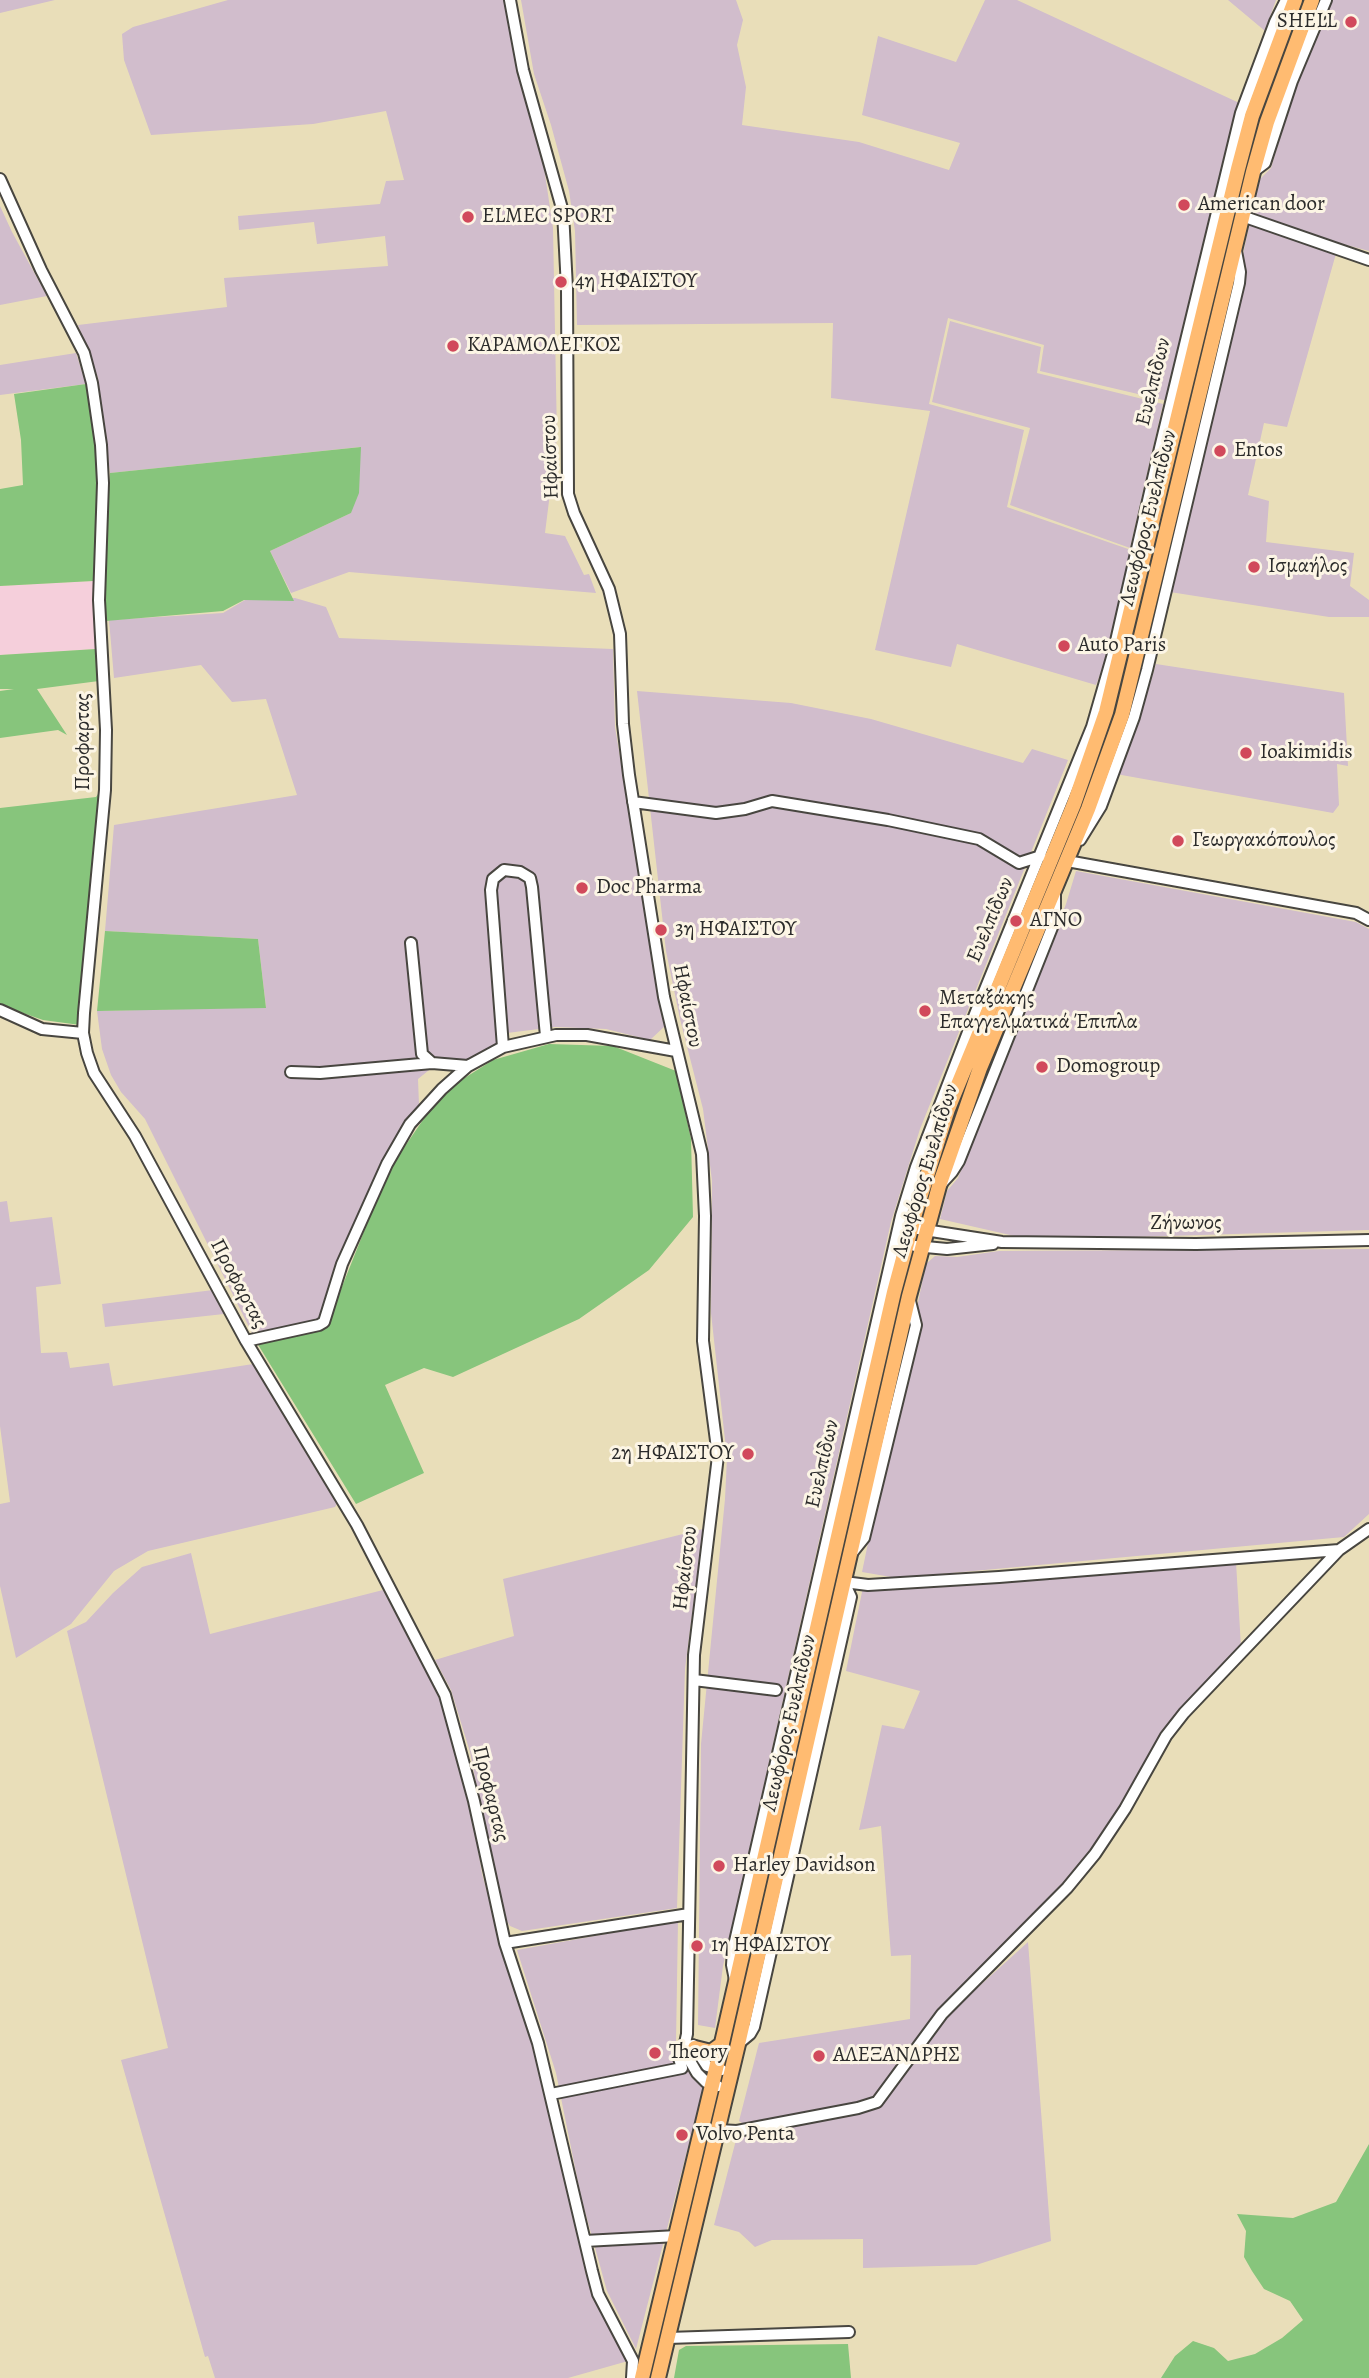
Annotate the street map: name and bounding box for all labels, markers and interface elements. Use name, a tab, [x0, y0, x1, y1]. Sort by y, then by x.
place label: SHELL	[1277, 9, 1337, 35]
marker: SHELL	[1343, 14, 1359, 30]
place label: American door	[1198, 192, 1325, 218]
marker: American door	[1176, 197, 1192, 213]
place label: ELMEC SPORT	[482, 204, 614, 230]
marker: ELMEC SPORT	[460, 209, 476, 225]
place label: 4η ΗΦΑΙΣΤΟΥ	[575, 269, 697, 295]
marker: 4η ΗΦΑΙΣΤΟΥ	[553, 274, 569, 290]
place label: ΚΑΡΑΜΟΛΕΓΚΟΣ	[467, 333, 621, 359]
street label: Ευελπίδων	[1131, 335, 1177, 429]
marker: ΚΑΡΑΜΟΛΕΓΚΟΣ	[445, 338, 461, 354]
street label: Ηφαίστου	[537, 414, 565, 500]
street label: Λεωφόρος Ευελπίδων	[1115, 428, 1183, 608]
place label: Entos	[1234, 438, 1283, 464]
marker: Entos	[1212, 443, 1228, 459]
place label: Ισμαήλος	[1268, 554, 1347, 580]
marker: Ισμαήλος	[1246, 559, 1262, 575]
place label: Auto Paris	[1078, 633, 1166, 659]
marker: Auto Paris	[1056, 638, 1072, 654]
street label: Προφαρτας	[71, 693, 97, 791]
place label: Ioakimidis	[1260, 740, 1353, 766]
marker: Ioakimidis	[1238, 745, 1254, 761]
place label: Γεωργακόπουλος	[1192, 828, 1336, 854]
marker: Γεωργακόπουλος	[1170, 833, 1186, 849]
street label: Ευελπίδων	[962, 874, 1020, 966]
place label: Doc Pharma	[596, 875, 702, 901]
marker: Doc Pharma	[574, 880, 590, 896]
place label: ΑΓΝΟ	[1030, 908, 1082, 934]
marker: ΑΓΝΟ	[1008, 913, 1024, 929]
place label: 3η ΗΦΑΙΣΤΟΥ	[675, 917, 797, 943]
marker: 3η ΗΦΑΙΣΤΟΥ	[653, 922, 669, 938]
street label: Ηφαίστου	[667, 962, 707, 1050]
place label: Μεταξάκης Επαγγελματικά Έπιπλα	[939, 986, 1138, 1036]
marker: Μεταξάκης Επαγγελματικά Έπιπλα	[917, 1003, 933, 1019]
place label: Domogroup	[1056, 1054, 1160, 1080]
marker: Domogroup	[1034, 1059, 1050, 1075]
street label: Λεωφόρος Ευελπίδων	[888, 1081, 964, 1261]
street label: Ζήνωνος	[1150, 1211, 1222, 1237]
street label: Προφαρτας	[204, 1235, 272, 1333]
street label: Ευελπίδων	[801, 1417, 845, 1511]
place label: 2η ΗΦΑΙΣΤΟΥ	[611, 1441, 734, 1467]
marker: 2η ΗΦΑΙΣΤΟΥ	[740, 1446, 756, 1462]
street label: Ηφαίστου	[668, 1524, 704, 1612]
street label: Λεωφόρος Ευελπίδων	[757, 1632, 823, 1814]
street label: Προφαρτας	[466, 1744, 514, 1844]
place label: Harley Davidson	[733, 1853, 875, 1879]
marker: Harley Davidson	[711, 1858, 727, 1874]
place label: 1η ΗΦΑΙΣΤΟΥ	[711, 1933, 831, 1959]
marker: 1η ΗΦΑΙΣΤΟΥ	[689, 1938, 705, 1954]
place label: Theory	[669, 2040, 727, 2066]
place label: ΑΛΕΞΑΝΔΡΗΣ	[833, 2043, 960, 2069]
marker: Theory	[647, 2045, 663, 2061]
marker: ΑΛΕΞΑΝΔΡΗΣ	[811, 2048, 827, 2064]
place label: Volvo Penta	[696, 2122, 795, 2148]
marker: Volvo Penta	[674, 2127, 690, 2143]

